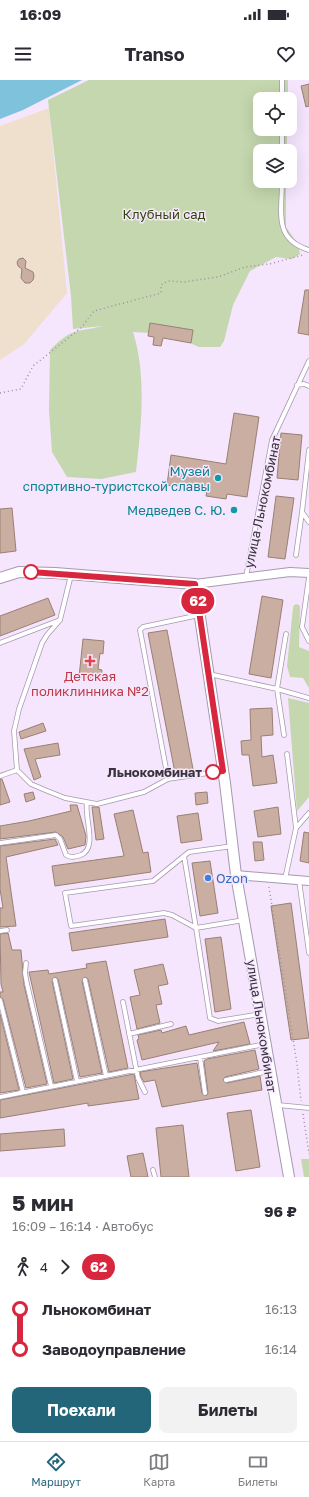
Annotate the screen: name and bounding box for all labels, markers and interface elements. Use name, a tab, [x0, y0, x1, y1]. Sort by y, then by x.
text: 16:09	[20, 5, 61, 23]
icon: menu	[12, 43, 34, 65]
text: Transo	[125, 43, 184, 65]
icon: heart	[275, 43, 297, 65]
map controls	[253, 92, 297, 188]
button: locate	[253, 92, 297, 136]
button: layers	[253, 144, 297, 188]
park label: Клубный сад	[123, 206, 206, 222]
street label: улица Льнокомбинат	[240, 434, 284, 570]
place label: Музей спортивно-туристской славы	[23, 463, 210, 494]
marker: Музей спортивно-туристской славы	[213, 473, 223, 483]
place label: Медведев С. Ю.	[127, 502, 226, 518]
marker: Медведев С. Ю.	[229, 505, 239, 515]
unlabelled marker	[23, 564, 39, 580]
line badge: 62	[180, 588, 216, 614]
text: 62	[189, 592, 207, 609]
marker: Детская поликлинника №2	[84, 655, 96, 667]
place label: Детская поликлинника №2	[31, 668, 149, 699]
place label: Льнокомбинат	[107, 764, 202, 780]
marker: Льнокомбинат	[205, 764, 221, 780]
place label: Ozon	[216, 870, 248, 886]
marker: Ozon	[203, 873, 213, 883]
street label: улица Льнокомбинат	[244, 958, 281, 1094]
text: 5 мин	[12, 1189, 74, 1216]
text: 96 ₽	[264, 1202, 297, 1220]
text: 16:09 – 16:14 · Автобус	[12, 1218, 154, 1234]
icon: walk	[12, 1256, 34, 1278]
icon: forward	[54, 1256, 76, 1278]
text: 62	[90, 1258, 107, 1275]
text: 4	[40, 1259, 48, 1275]
text: Льнокомбинат	[42, 1300, 151, 1318]
text: 16:13	[265, 1301, 297, 1317]
text: Заводоуправление	[42, 1340, 186, 1358]
text: 16:14	[265, 1341, 297, 1357]
button: Поехали	[12, 1387, 151, 1433]
button: Билеты	[159, 1387, 297, 1433]
tab: Маршрут	[31, 1451, 81, 1488]
tab: Карта	[143, 1451, 175, 1488]
tab: Билеты	[238, 1451, 278, 1488]

